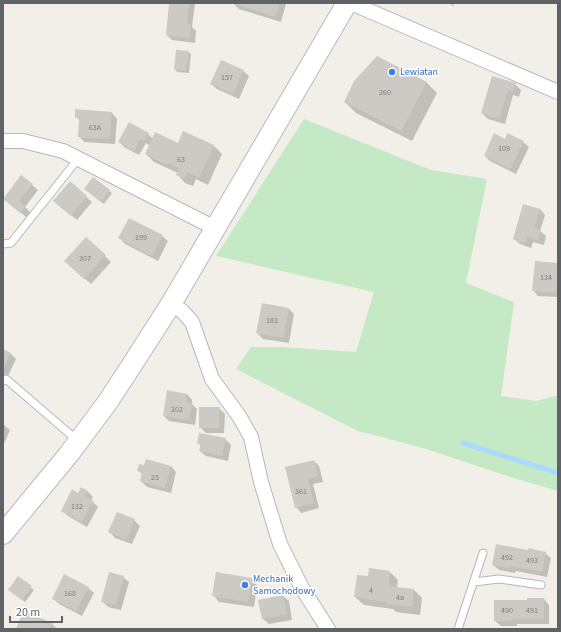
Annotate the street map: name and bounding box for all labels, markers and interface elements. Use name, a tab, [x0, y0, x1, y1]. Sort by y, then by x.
place label: Lewiatan	[400, 65, 438, 79]
marker: Lewiatan	[387, 67, 397, 77]
house number: 157	[221, 72, 233, 83]
house number: 260	[379, 87, 391, 98]
house number: 63A	[89, 122, 102, 133]
house number: 109	[498, 143, 510, 154]
house number: 63	[177, 154, 185, 165]
house number: 199	[135, 232, 147, 243]
house number: 307	[79, 253, 91, 264]
house number: 134	[540, 272, 552, 283]
house number: 183	[266, 315, 278, 326]
house number: 202	[171, 404, 183, 415]
house number: 25	[151, 472, 159, 483]
house number: 361	[295, 486, 307, 497]
house number: 132	[71, 501, 83, 512]
house number: 492	[501, 552, 513, 563]
house number: 493	[526, 555, 538, 566]
place label: Mechanik Samochodowy	[253, 572, 316, 598]
marker: Mechanik Samochodowy	[240, 580, 250, 590]
house number: 4	[369, 585, 373, 596]
house number: 168	[64, 588, 76, 599]
house number: 4a	[396, 592, 404, 603]
scale bar	[10, 598, 62, 624]
text: 20 m	[16, 604, 40, 621]
house number: 490	[501, 605, 513, 616]
house number: 491	[526, 605, 538, 616]

